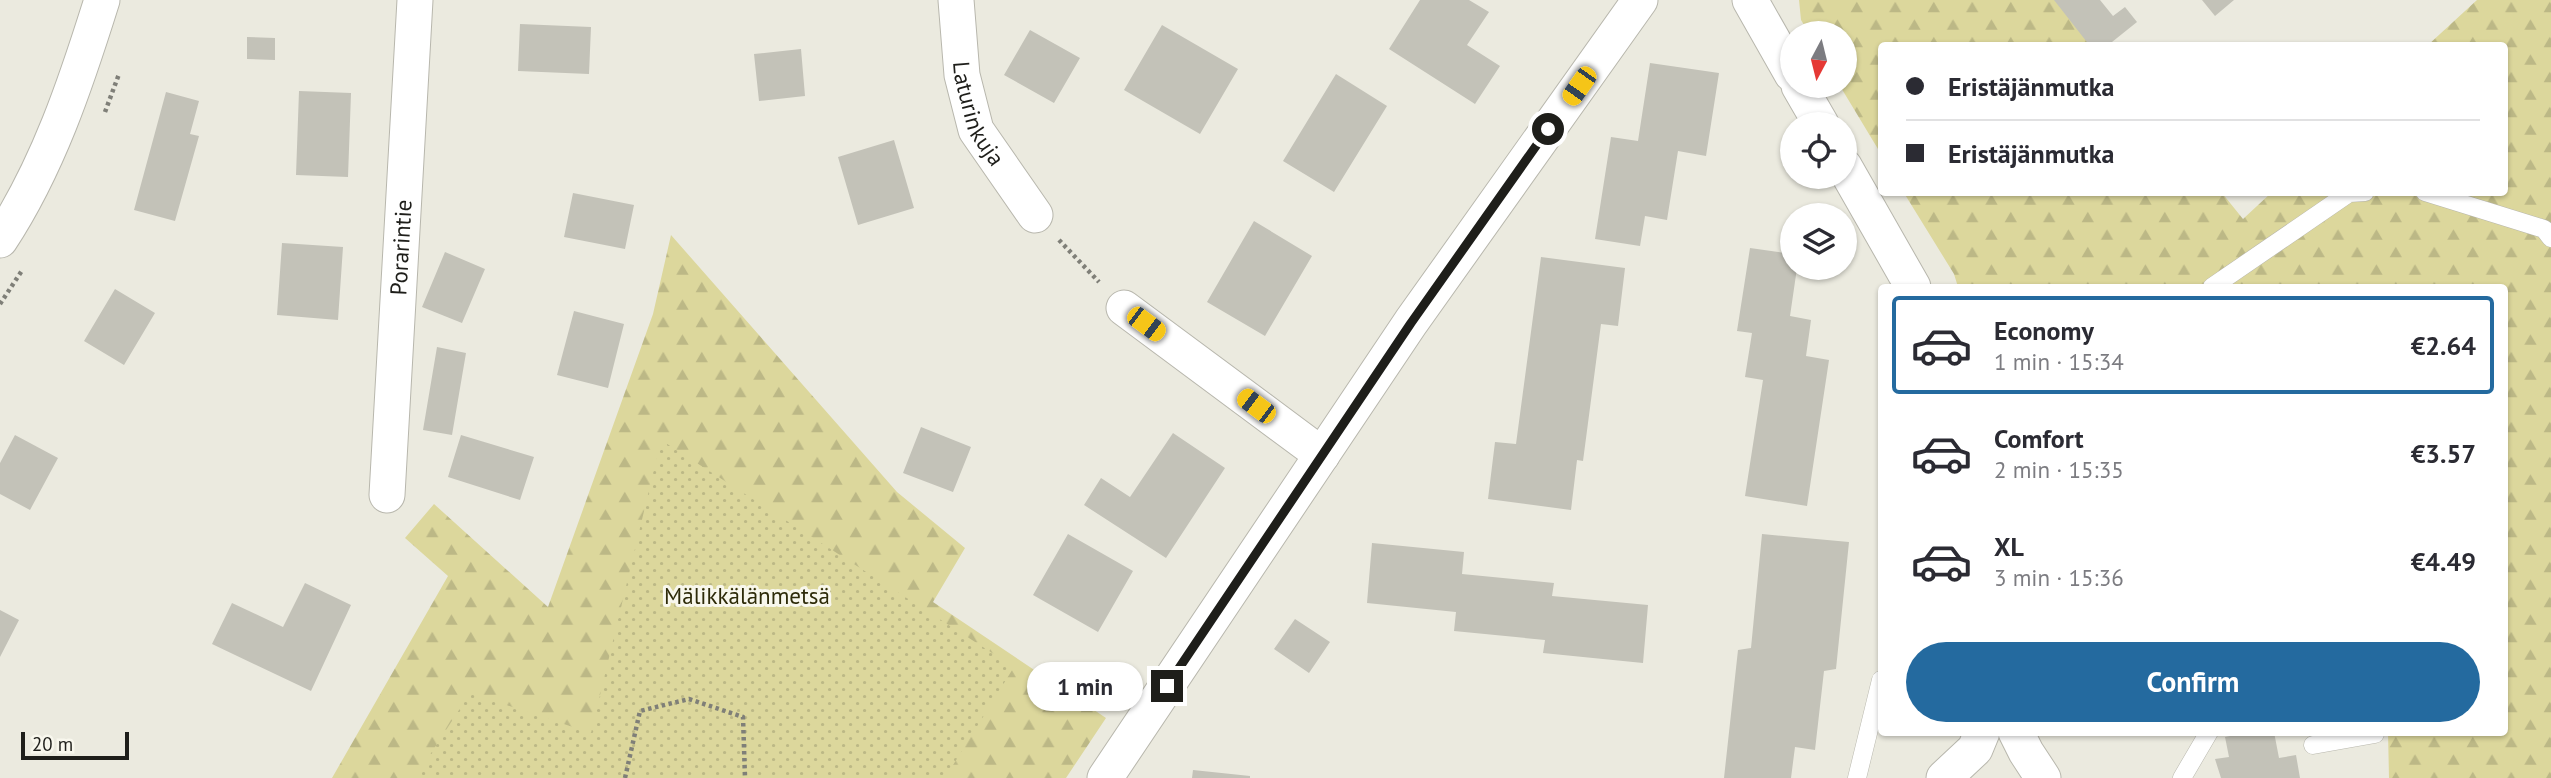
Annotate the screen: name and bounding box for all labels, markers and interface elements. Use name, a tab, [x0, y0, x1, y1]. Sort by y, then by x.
north arrow	[1780, 21, 1857, 98]
map controls	[1780, 21, 1857, 280]
street label: Laturinkuja	[947, 60, 1011, 171]
car	[1559, 63, 1600, 109]
text: Eristäjänmutka	[1948, 70, 2114, 103]
button: locate	[1780, 112, 1857, 189]
route start	[1532, 113, 1564, 145]
text: Eristäjänmutka	[1948, 137, 2114, 170]
street label: Porarintie	[383, 199, 418, 296]
button: layers	[1780, 203, 1857, 280]
car	[1123, 303, 1170, 345]
icon: car	[1910, 314, 1973, 377]
text: Economy	[1994, 314, 2094, 347]
text: €2.64	[2411, 329, 2476, 362]
text: 1 min · 15:34	[1994, 347, 2124, 376]
car	[1233, 385, 1280, 427]
icon: car	[1910, 422, 1973, 485]
text: Comfort	[1994, 422, 2084, 455]
text: €3.57	[2411, 437, 2476, 470]
text: 2 min · 15:35	[1994, 455, 2124, 484]
icon: car	[1910, 530, 1973, 593]
text: XL	[1994, 530, 2024, 563]
text: €4.49	[2411, 545, 2476, 578]
text: 3 min · 15:36	[1994, 563, 2124, 592]
park label: Mälikkälänmetsä	[664, 581, 830, 610]
button: Confirm	[1906, 642, 2480, 722]
callout: 1 min	[1027, 662, 1142, 710]
route end	[1151, 670, 1183, 702]
text: 1 min	[1057, 672, 1113, 701]
scale bar	[21, 729, 130, 761]
text: 20 m	[32, 732, 73, 756]

